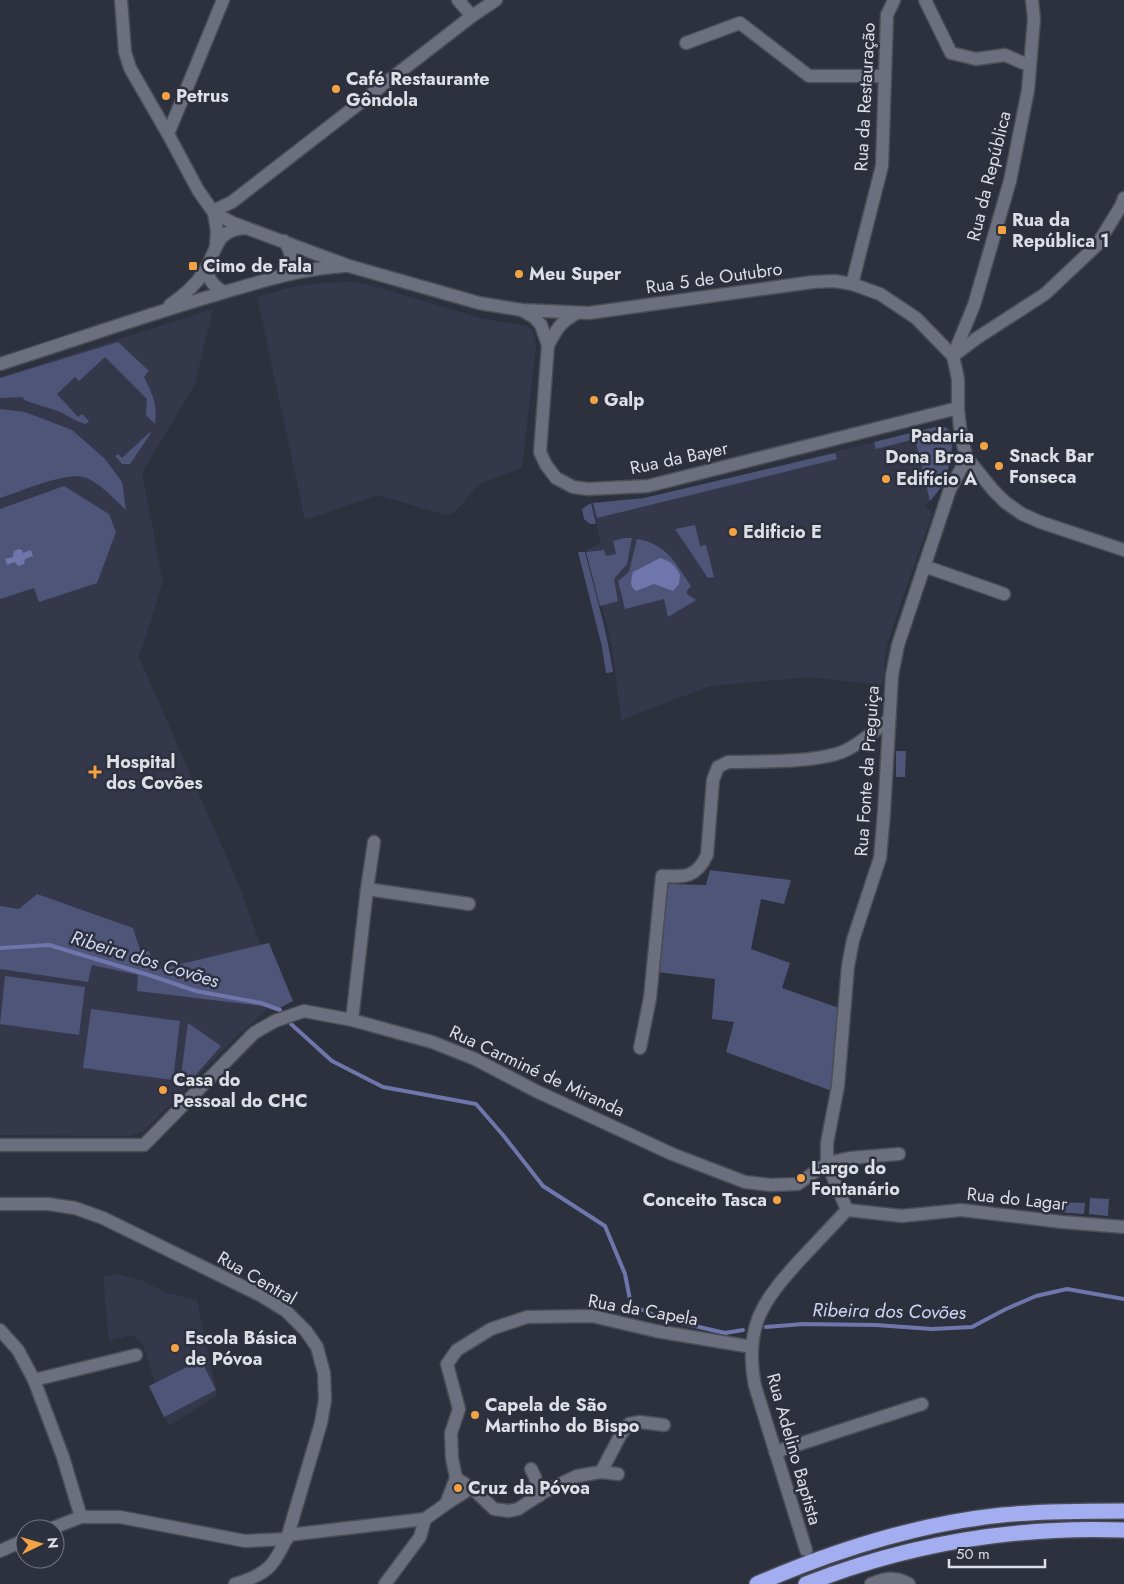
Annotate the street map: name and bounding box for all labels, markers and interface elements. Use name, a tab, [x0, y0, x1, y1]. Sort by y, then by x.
street label: Rua da Restauração	[848, 22, 882, 172]
place label: Café Restaurante Gôndola	[346, 66, 490, 113]
place label: Petrus	[176, 83, 229, 109]
marker: Café Restaurante Gôndola	[330, 83, 342, 95]
marker: Petrus	[160, 90, 172, 102]
street label: Rua da República	[960, 108, 1018, 244]
place label: Rua da República 1	[1012, 207, 1110, 254]
marker: Rua da República 1	[996, 224, 1008, 236]
place label: Cimo de Fala	[203, 253, 312, 279]
street label: Rua 5 de Outubro	[644, 256, 784, 300]
marker: Cimo de Fala	[187, 260, 199, 272]
place label: Meu Super	[529, 261, 622, 287]
marker: Meu Super	[513, 268, 525, 280]
place label: Galp	[604, 387, 644, 413]
marker: Galp	[588, 394, 600, 406]
place label: Padaria Dona Broa	[885, 423, 974, 470]
street label: Rua da Bayer	[628, 435, 731, 481]
marker: Padaria Dona Broa	[978, 440, 990, 452]
place label: Snack Bar Fonseca	[1009, 443, 1095, 490]
marker: Snack Bar Fonseca	[993, 460, 1005, 472]
place label: Edifício A	[896, 466, 978, 492]
marker: Edifício A	[880, 473, 892, 485]
place label: Edificio E	[743, 519, 822, 545]
marker: Edificio E	[727, 526, 739, 538]
street label: Rua Fonte da Preguiça	[848, 685, 886, 857]
place label: Hospital dos Covões	[106, 749, 203, 796]
marker: Hospital dos Covões	[88, 765, 102, 779]
water label: Ribeira dos Covões	[68, 924, 223, 995]
street label: Rua Carminé de Miranda	[445, 1019, 629, 1123]
place label: Casa do Pessoal do CHC	[173, 1067, 308, 1114]
marker: Casa do Pessoal do CHC	[157, 1084, 169, 1096]
place label: Largo do Fontanário	[811, 1155, 900, 1202]
marker: Largo do Fontanário	[795, 1172, 807, 1184]
street label: Rua do Lagar	[965, 1181, 1069, 1217]
place label: Conceito Tasca	[643, 1187, 767, 1213]
marker: Conceito Tasca	[771, 1194, 783, 1206]
street label: Rua Central	[212, 1245, 302, 1311]
street label: Rua da Capela	[586, 1288, 700, 1332]
water label: Ribeira dos Covões	[812, 1296, 967, 1326]
place label: Escola Básica de Póvoa	[185, 1325, 297, 1372]
marker: Escola Básica de Póvoa	[169, 1342, 181, 1354]
street label: Rua Adelino Baptista	[760, 1370, 828, 1528]
place label: Capela de São Martinho do Bispo	[485, 1392, 640, 1439]
marker: Capela de São Martinho do Bispo	[469, 1409, 481, 1421]
place label: Cruz da Póvoa	[468, 1475, 590, 1501]
marker: Cruz da Póvoa	[452, 1482, 464, 1494]
north arrow	[15, 1519, 65, 1569]
text: N	[43, 1536, 63, 1549]
scale bar	[949, 1536, 1045, 1568]
text: 50 m	[956, 1543, 990, 1565]

